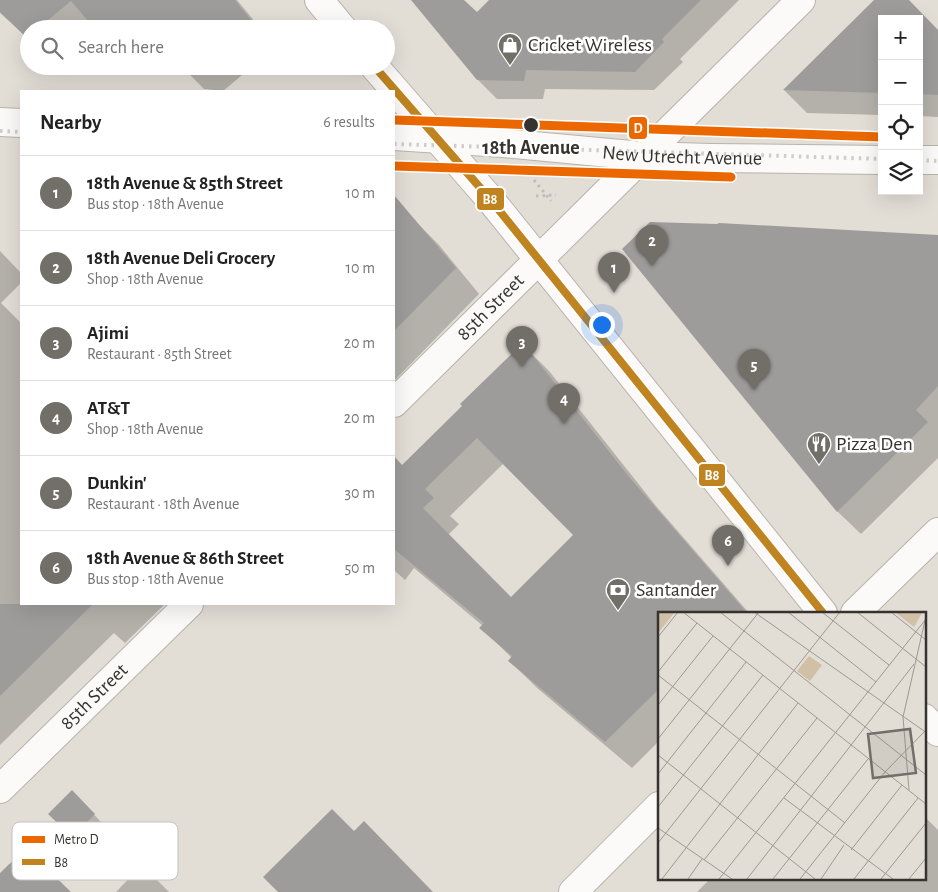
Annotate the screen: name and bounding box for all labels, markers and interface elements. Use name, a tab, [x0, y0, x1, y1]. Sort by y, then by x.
map controls	[878, 15, 923, 195]
button: +	[878, 15, 923, 60]
search box	[20, 20, 395, 75]
shop icon: Cricket Wireless	[497, 32, 523, 66]
icon: search	[38, 34, 66, 62]
place label: Cricket Wireless	[528, 35, 652, 55]
text: Search here	[78, 38, 164, 57]
button: −	[878, 60, 923, 105]
button: locate	[878, 105, 923, 150]
text: Nearby	[40, 112, 101, 133]
text: 6 results	[323, 114, 375, 130]
marker: 18th Avenue	[522, 116, 540, 134]
line badge: D	[628, 116, 648, 140]
text: D	[633, 122, 643, 136]
place label: 18th Avenue	[482, 138, 580, 158]
street label: New Utrecht Avenue	[601, 142, 762, 169]
button: layers	[878, 150, 923, 195]
text: 18th Avenue & 85th Street	[87, 174, 283, 193]
text: 1	[53, 185, 59, 201]
text: 10 m	[346, 185, 375, 201]
line badge: B8	[476, 187, 505, 211]
text: B8	[482, 193, 498, 207]
text: Bus stop · 18th Avenue	[87, 196, 224, 212]
pin: 2	[636, 225, 668, 266]
text: 18th Avenue Deli Grocery	[87, 249, 275, 268]
pin: 1	[598, 252, 630, 293]
text: 2	[52, 260, 60, 276]
text: 10 m	[346, 260, 375, 276]
street label: 85th Street	[453, 270, 528, 344]
text: Shop · 18th Avenue	[87, 271, 203, 287]
your location	[589, 312, 615, 338]
text: Ajimi	[87, 324, 129, 343]
pin: 3	[506, 326, 538, 367]
text: 3	[53, 335, 59, 351]
text: 20 m	[344, 335, 375, 351]
text: Restaurant · 85th Street	[87, 346, 232, 362]
pin: 5	[738, 349, 770, 390]
pin: 4	[548, 383, 580, 424]
text: AT&T	[87, 399, 130, 418]
text: 4	[52, 410, 60, 426]
text: 20 m	[344, 410, 375, 426]
text: Shop · 18th Avenue	[87, 421, 203, 437]
restaurant icon: Pizza Den	[806, 431, 832, 465]
place label: Pizza Den	[836, 434, 913, 454]
line badge: B8	[698, 463, 726, 487]
text: B8	[704, 469, 720, 483]
text: Dunkin'	[87, 474, 147, 493]
text: 5	[53, 485, 59, 501]
text: 30 m	[345, 485, 375, 501]
text: Restaurant · 18th Avenue	[87, 496, 239, 512]
pin: 6	[712, 525, 744, 566]
text: 18th Avenue & 86th Street	[87, 549, 284, 568]
text: 6	[52, 560, 60, 576]
text: 50 m	[344, 560, 375, 576]
text: Bus stop · 18th Avenue	[87, 571, 224, 587]
bank icon: Santander	[605, 577, 631, 611]
place label: Santander	[636, 580, 717, 600]
inset map	[658, 612, 926, 880]
street label: 85th Street	[57, 659, 132, 734]
legend	[12, 822, 178, 880]
text: Metro D	[54, 833, 98, 847]
text: B8	[54, 856, 68, 870]

